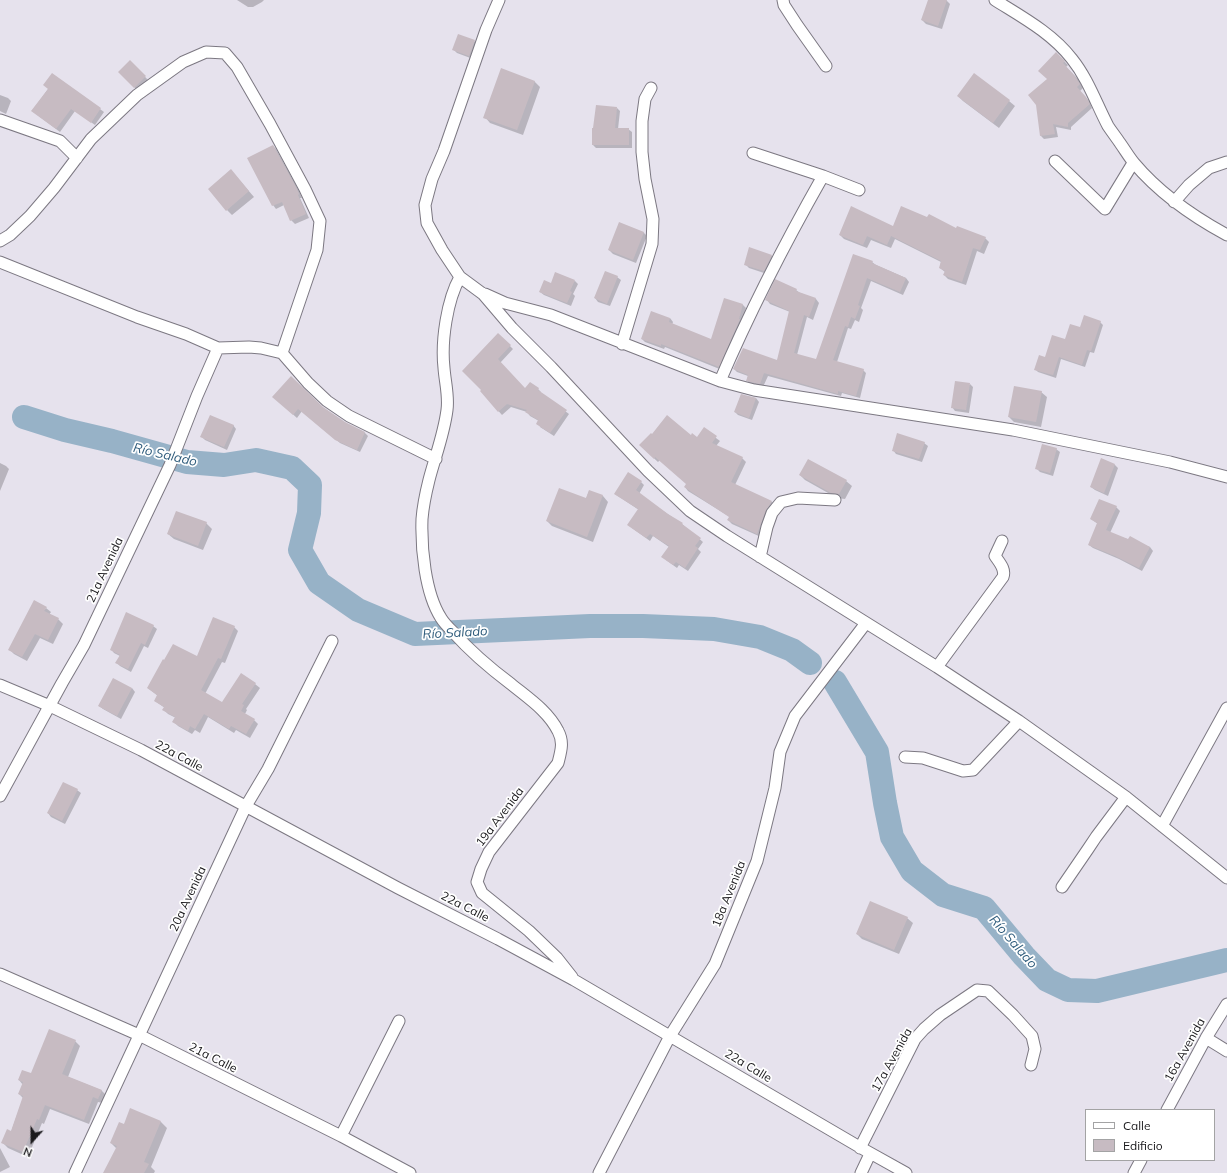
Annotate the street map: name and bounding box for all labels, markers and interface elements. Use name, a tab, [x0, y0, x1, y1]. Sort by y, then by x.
water label: Río Salado	[132, 440, 198, 470]
street label: 21a Avenida	[84, 535, 126, 605]
water label: Río Salado	[422, 624, 488, 642]
street label: 22a Calle	[153, 737, 205, 775]
street label: 19a Avenida	[473, 785, 527, 849]
street label: 18a Avenida	[709, 859, 749, 929]
street label: 20a Avenida	[167, 864, 209, 934]
street label: 22a Calle	[438, 889, 492, 925]
water label: Río Salado	[986, 912, 1040, 972]
street label: 16a Avenida	[1162, 1016, 1208, 1084]
street label: 17a Avenida	[869, 1026, 915, 1094]
street label: 21a Calle	[186, 1040, 240, 1076]
street label: 22a Calle	[722, 1046, 774, 1086]
legend	[1085, 1109, 1215, 1161]
text: Calle	[1123, 1118, 1150, 1133]
north arrow	[12, 1121, 52, 1161]
text: Edificio	[1123, 1138, 1163, 1153]
text: N	[21, 1144, 34, 1160]

